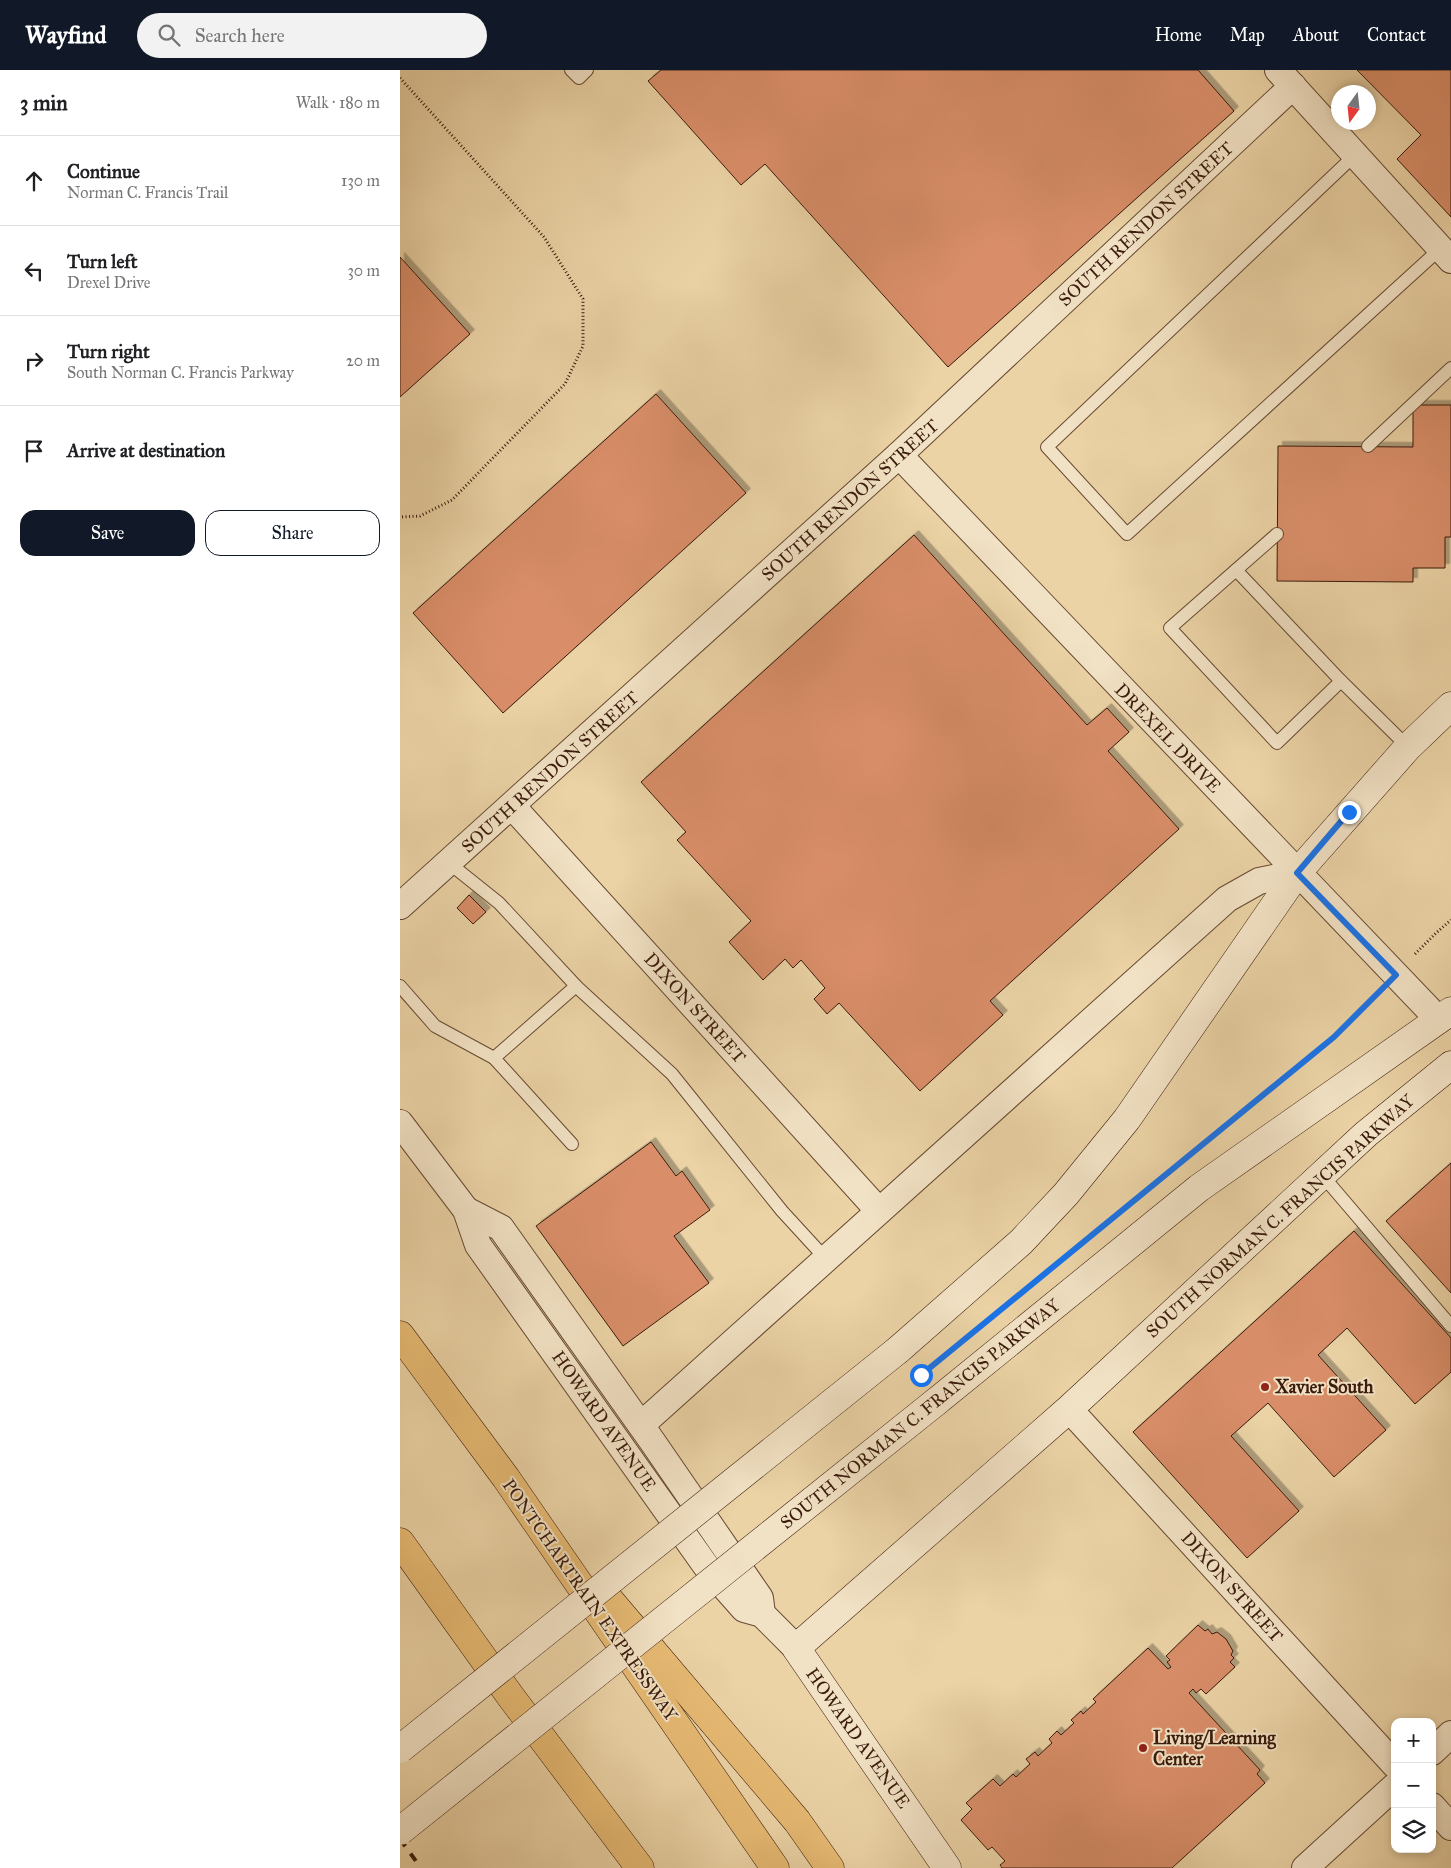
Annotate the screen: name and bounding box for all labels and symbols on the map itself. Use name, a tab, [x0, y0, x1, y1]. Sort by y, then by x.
north arrow	[1331, 85, 1376, 130]
street label: SOUTH RENDON STREET	[1054, 137, 1238, 311]
street label: SOUTH RENDON STREET	[757, 415, 943, 585]
street label: DREXEL DRIVE	[1110, 679, 1226, 797]
street label: SOUTH RENDON STREET	[457, 687, 643, 857]
route end	[1338, 801, 1361, 824]
street label: DIXON STREET	[640, 948, 750, 1068]
street label: SOUTH NORMAN C. FRANCIS PARKWAY	[1141, 1089, 1419, 1342]
street label: SOUTH NORMAN C. FRANCIS PARKWAY	[776, 1294, 1065, 1534]
street label: HOWARD AVENUE	[547, 1346, 661, 1496]
route start	[910, 1364, 933, 1387]
place label: Xavier South	[1274, 1376, 1374, 1398]
marker: Xavier South	[1259, 1381, 1271, 1393]
street label: PONTCHARTRAIN EXPRESSWAY	[498, 1475, 683, 1726]
street label: DIXON STREET	[1177, 1527, 1287, 1647]
street label: HOWARD AVENUE	[801, 1663, 915, 1813]
place label: Living/Learning Center	[1153, 1727, 1276, 1770]
marker: Living/Learning Center	[1137, 1742, 1149, 1754]

